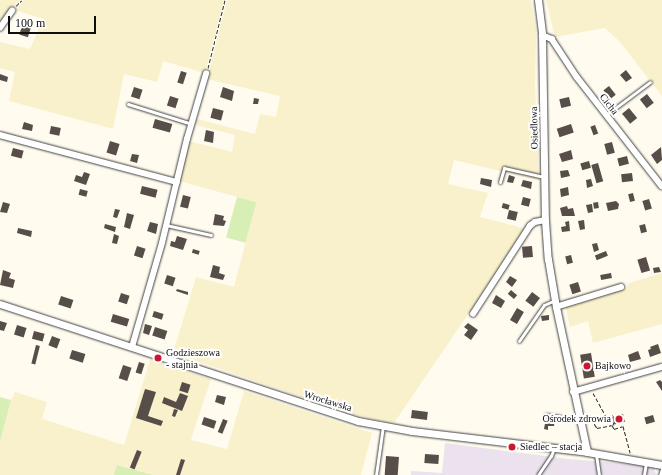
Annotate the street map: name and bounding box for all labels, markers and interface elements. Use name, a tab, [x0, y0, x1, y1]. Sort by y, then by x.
scale bar	[10, 8, 98, 34]
text: 100 m	[15, 16, 45, 30]
street label: Cicha	[597, 91, 621, 117]
street label: Osiedlowa	[528, 107, 540, 149]
place label: Godzieszowa - stajnia	[166, 346, 220, 370]
marker: Godzieszowa - stajnia	[153, 353, 163, 363]
place label: Bajkowo	[595, 360, 631, 372]
marker: Bajkowo	[582, 361, 592, 371]
street label: Wrocławska	[303, 388, 353, 414]
place label: Ośrodek zdrowia	[542, 413, 611, 425]
marker: Ośrodek zdrowia	[614, 414, 624, 424]
place label: Siedlec – stacja	[520, 441, 582, 453]
marker: Siedlec – stacja	[507, 442, 517, 452]

